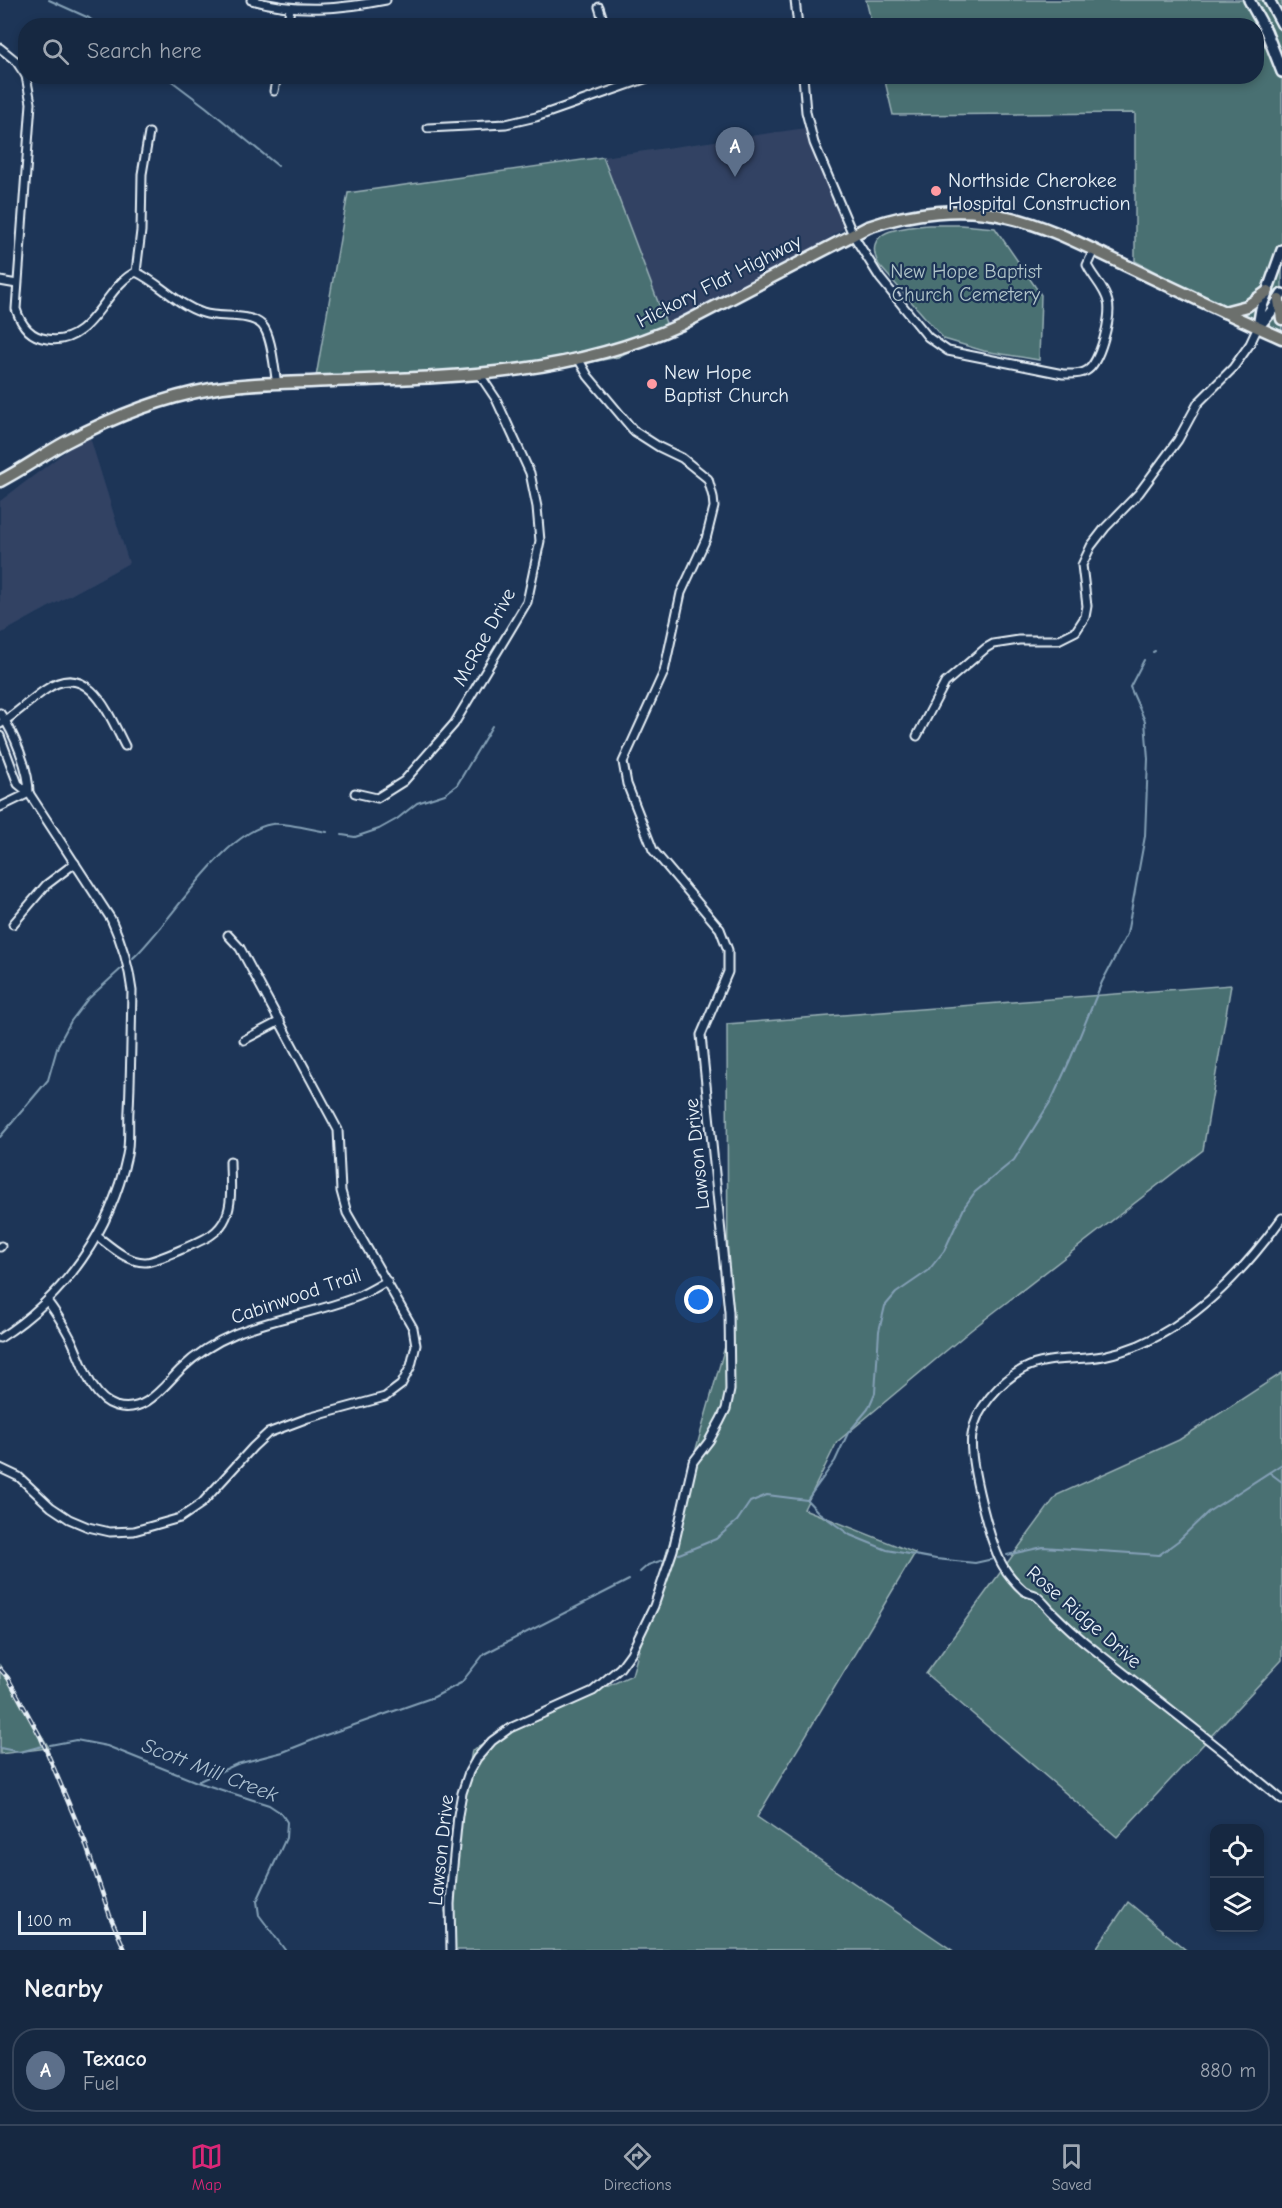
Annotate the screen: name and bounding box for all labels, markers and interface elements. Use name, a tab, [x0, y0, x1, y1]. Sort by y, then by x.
search box	[18, 18, 1264, 84]
icon: search	[39, 35, 72, 68]
text: Search here	[87, 38, 202, 64]
pin: A	[716, 128, 754, 177]
place label: Northside Cherokee Hospital Construction	[948, 169, 1131, 215]
marker: Northside Cherokee Hospital Construction	[929, 184, 943, 198]
street label: Hickory Flat Highway	[633, 229, 805, 333]
park label: New Hope Baptist Church Cemetery	[890, 260, 1043, 306]
place label: New Hope Baptist Church	[664, 361, 789, 407]
marker: New Hope Baptist Church	[645, 377, 659, 391]
street label: McRae Drive	[448, 584, 520, 690]
street label: Lawson Drive	[680, 1097, 714, 1211]
street label: Cabinwood Trail	[228, 1263, 364, 1329]
your location	[684, 1285, 713, 1314]
street label: Rose Ridge Drive	[1022, 1561, 1146, 1673]
water label: Scott Mill Creek	[139, 1733, 282, 1807]
street label: Lawson Drive	[424, 1793, 458, 1907]
map controls	[1210, 1824, 1264, 1932]
button: locate	[1210, 1824, 1264, 1878]
button: layers	[1210, 1878, 1264, 1932]
scale bar	[18, 1908, 146, 1936]
text: 100 m	[27, 1912, 71, 1930]
text: Nearby	[24, 1974, 103, 2004]
text: Texaco	[83, 2046, 147, 2072]
text: A	[40, 2059, 51, 2082]
text: 880 m	[1200, 2059, 1256, 2082]
text: Fuel	[83, 2072, 119, 2095]
tab: Map	[190, 2140, 223, 2194]
tab: Directions	[604, 2140, 671, 2194]
tab: Saved	[1052, 2140, 1092, 2194]

